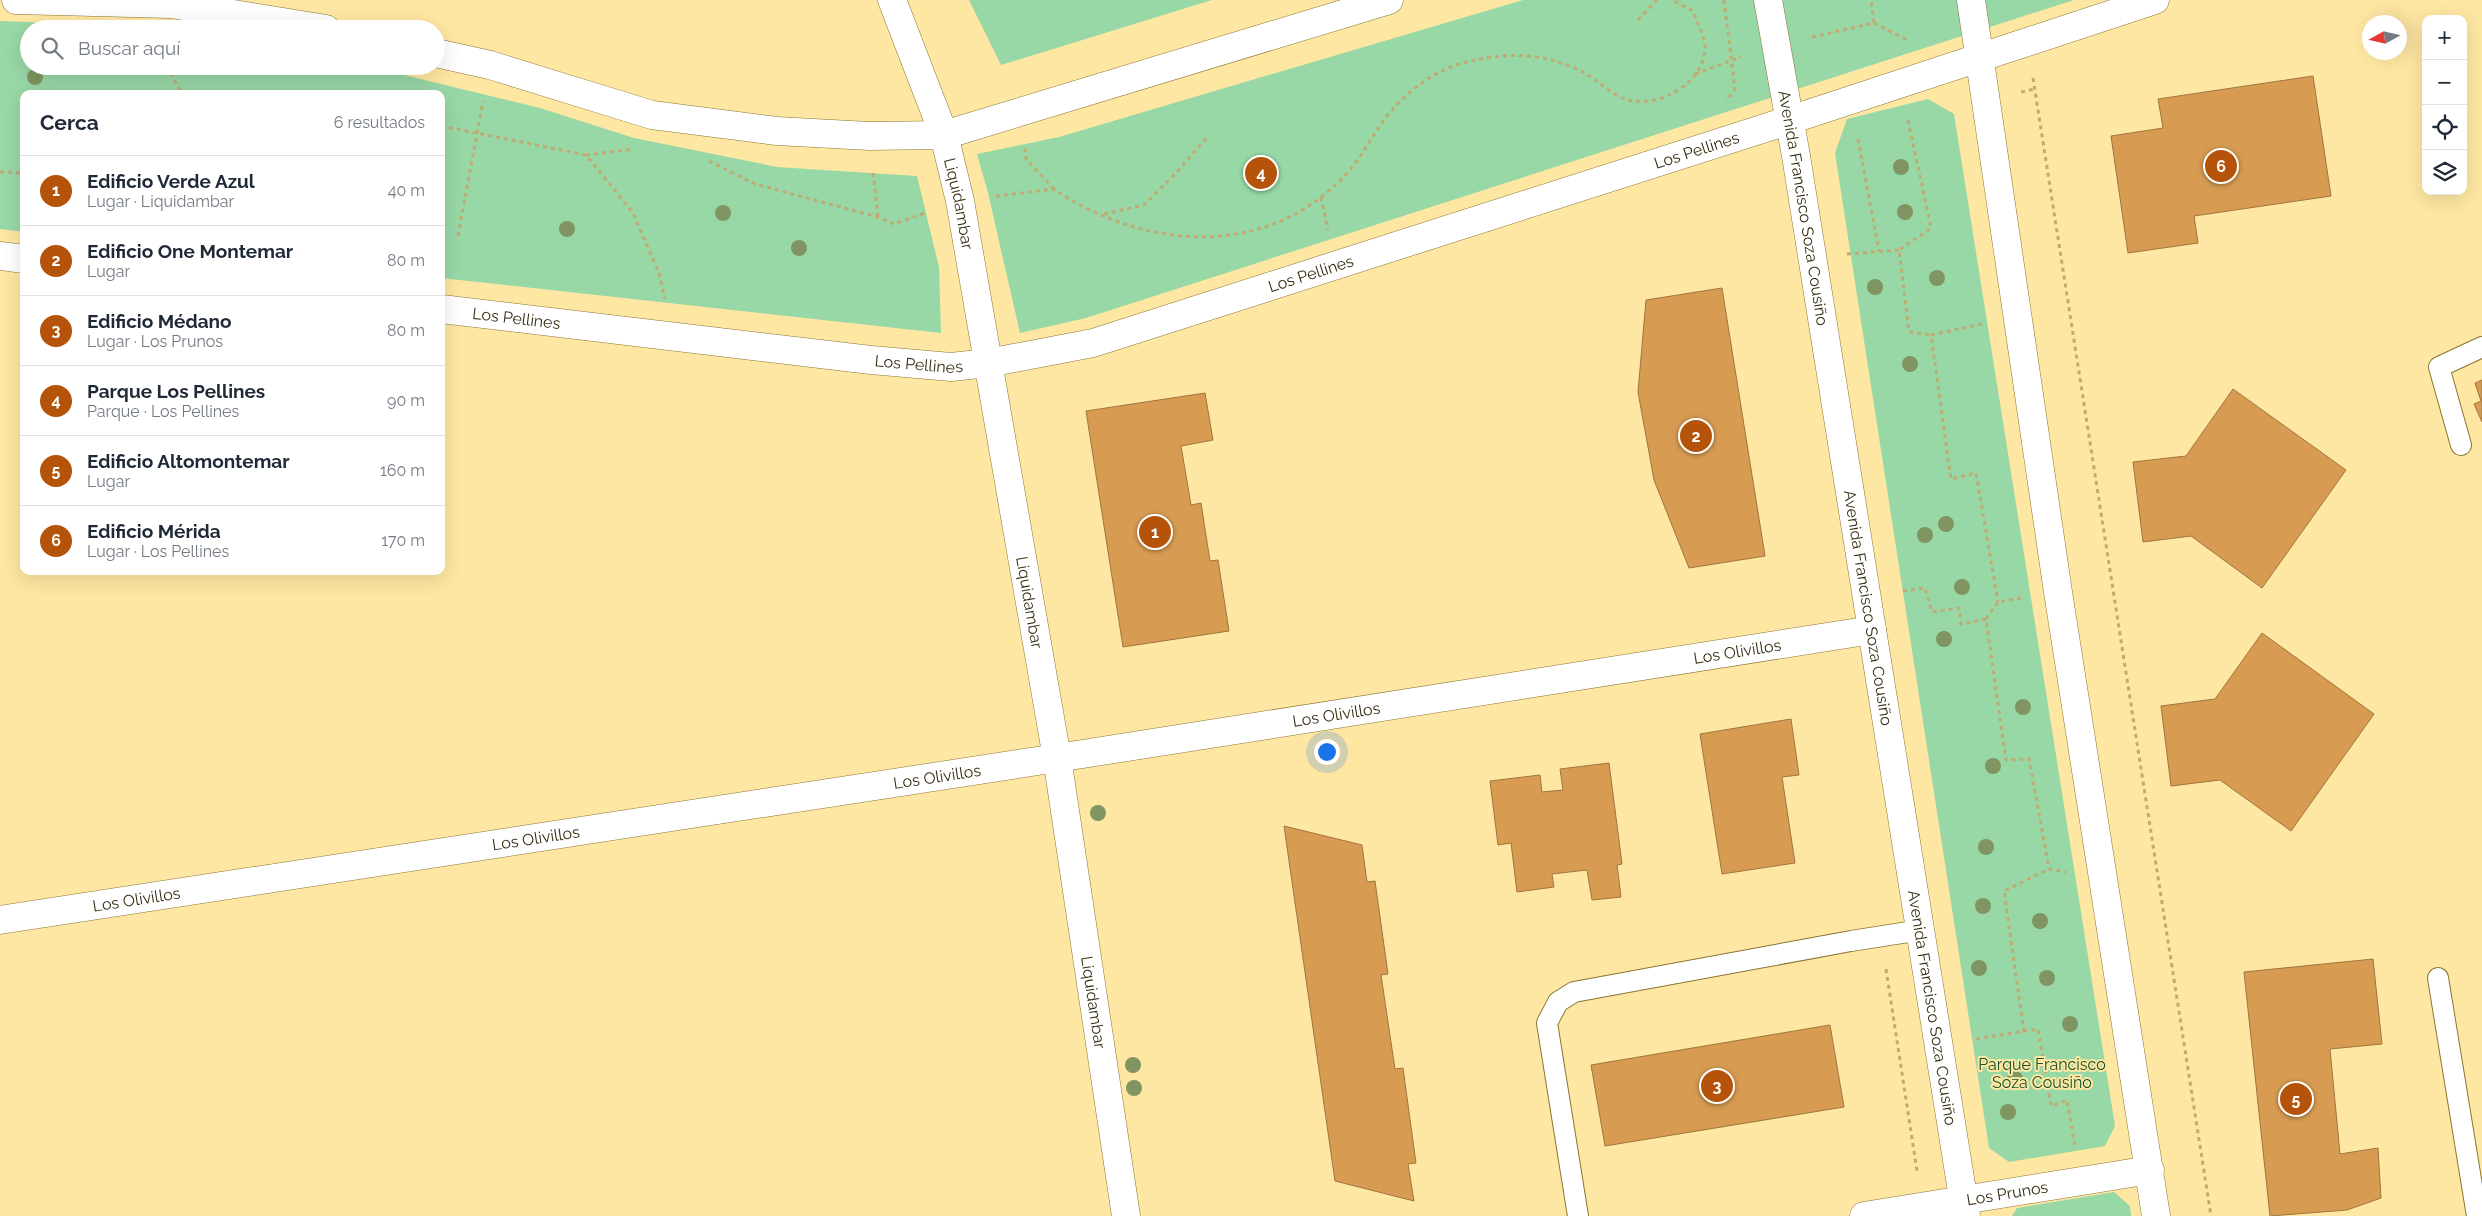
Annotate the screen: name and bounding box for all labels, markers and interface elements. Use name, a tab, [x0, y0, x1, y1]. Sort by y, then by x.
north arrow	[2362, 15, 2407, 60]
map controls	[2422, 15, 2467, 195]
button: +	[2422, 15, 2467, 60]
search box	[20, 20, 445, 75]
icon: search	[38, 34, 66, 62]
text: Buscar aquí	[78, 37, 180, 59]
button: −	[2422, 60, 2467, 105]
street label: Avenida Francisco Soza Cousiño	[1774, 89, 1832, 327]
button: locate	[2422, 105, 2467, 150]
text: Cerca	[40, 110, 99, 135]
text: 6 resultados	[334, 113, 425, 132]
street label: Los Pellines	[1652, 128, 1742, 173]
pin: 6	[2205, 147, 2237, 185]
button: layers	[2422, 150, 2467, 195]
pin: 4	[1245, 154, 1277, 192]
street label: Liquidambar	[940, 156, 977, 251]
text: Edificio Verde Azul	[87, 170, 255, 192]
text: 1	[52, 181, 60, 200]
text: 40 m	[388, 181, 425, 200]
text: Lugar · Liquidambar	[87, 192, 234, 211]
text: Edificio One Montemar	[87, 240, 293, 262]
text: 2	[51, 251, 61, 270]
text: 80 m	[387, 251, 425, 270]
street label: Los Pellines	[1266, 251, 1356, 296]
text: Lugar	[87, 262, 130, 281]
street label: Los Pellines	[471, 304, 562, 333]
text: Edificio Médano	[87, 310, 232, 332]
text: 3	[52, 321, 60, 340]
text: 80 m	[387, 321, 425, 340]
text: Lugar · Los Prunos	[87, 332, 223, 351]
street label: Los Pellines	[874, 351, 964, 377]
text: Parque Los Pellines	[87, 380, 265, 402]
text: 4	[51, 391, 61, 410]
text: 90 m	[387, 391, 425, 410]
text: Parque · Los Pellines	[87, 402, 239, 421]
pin: 2	[1680, 417, 1712, 455]
text: Edificio Altomontemar	[87, 450, 290, 472]
text: 5	[52, 461, 60, 480]
text: 160 m	[380, 461, 425, 480]
text: Lugar	[87, 472, 130, 491]
street label: Avenida Francisco Soza Cousiño	[1840, 489, 1896, 727]
pin: 1	[1139, 513, 1171, 551]
text: Edificio Mérida	[87, 520, 221, 542]
text: 6	[51, 531, 61, 550]
text: 170 m	[381, 531, 425, 550]
text: Lugar · Los Pellines	[87, 542, 229, 561]
street label: Liquidambar	[1012, 555, 1047, 650]
street label: Los Olivillos	[1692, 635, 1783, 668]
street label: Los Olivillos	[1291, 698, 1382, 731]
your location	[1314, 739, 1340, 765]
street label: Los Olivillos	[892, 761, 983, 793]
street label: Los Olivillos	[491, 822, 581, 854]
street label: Los Olivillos	[91, 883, 182, 916]
street label: Avenida Francisco Soza Cousiño	[1904, 889, 1960, 1127]
street label: Liquidambar	[1077, 955, 1110, 1050]
park label: Parque Francisco Soza Cousiño	[1978, 1055, 2106, 1092]
pin: 3	[1701, 1067, 1733, 1105]
pin: 5	[2280, 1080, 2312, 1118]
street label: Los Prunos	[1965, 1178, 2050, 1209]

